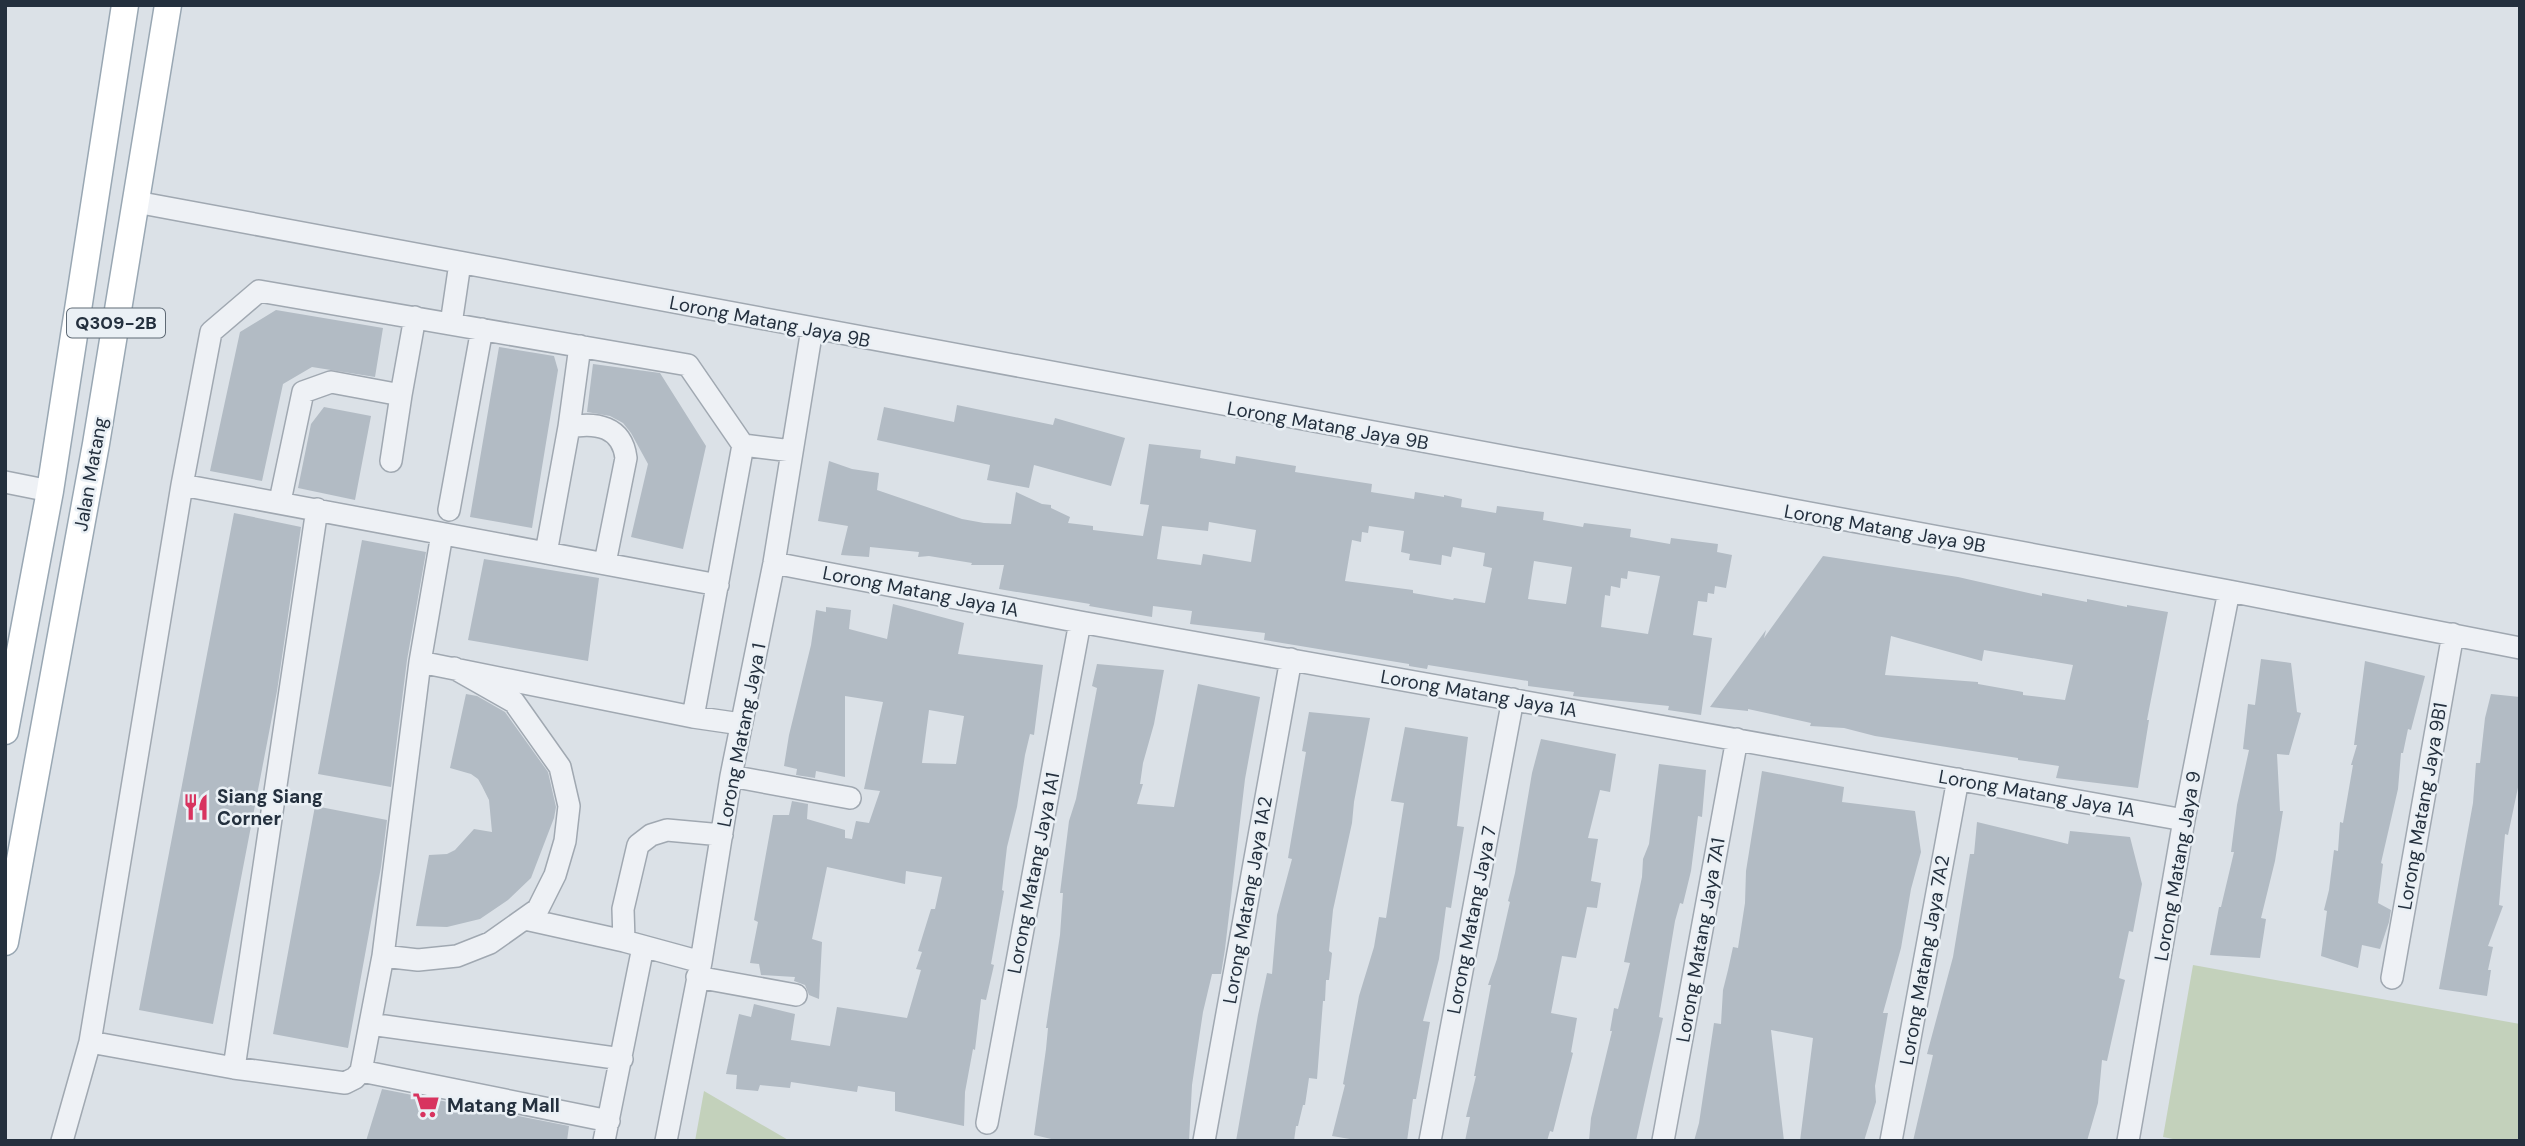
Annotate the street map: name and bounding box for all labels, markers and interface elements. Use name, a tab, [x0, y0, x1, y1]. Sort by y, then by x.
street label: Lorong Matang Jaya 9B	[667, 290, 872, 353]
road number: Q309-2B	[67, 309, 165, 338]
street label: Lorong Matang Jaya 9B	[1225, 395, 1431, 456]
street label: Jalan Matang	[68, 415, 113, 533]
street label: Lorong Matang Jaya 9B	[1782, 498, 1988, 559]
street label: Lorong Matang Jaya 1A	[821, 560, 1021, 623]
street label: Lorong Matang Jaya 1	[711, 641, 772, 829]
street label: Lorong Matang Jaya 1A	[1379, 664, 1580, 723]
street label: Lorong Matang Jaya 9B1	[2392, 700, 2453, 912]
street label: Lorong Matang Jaya 1A	[1937, 764, 2138, 823]
street label: Lorong Matang Jaya 9	[2148, 769, 2207, 963]
street label: Lorong Matang Jaya 1A1	[1002, 770, 1065, 976]
place label: Siang Siang Corner	[217, 784, 323, 831]
restaurant icon: Siang Siang Corner	[181, 792, 211, 822]
street label: Lorong Matang Jaya 1A2	[1217, 794, 1278, 1006]
street label: Lorong Matang Jaya 7	[1441, 824, 1502, 1016]
street label: Lorong Matang Jaya 7A1	[1670, 836, 1731, 1044]
street label: Lorong Matang Jaya 7A2	[1894, 853, 1955, 1067]
supermarket icon: Matang Mall	[411, 1090, 441, 1120]
place label: Matang Mall	[447, 1093, 560, 1118]

